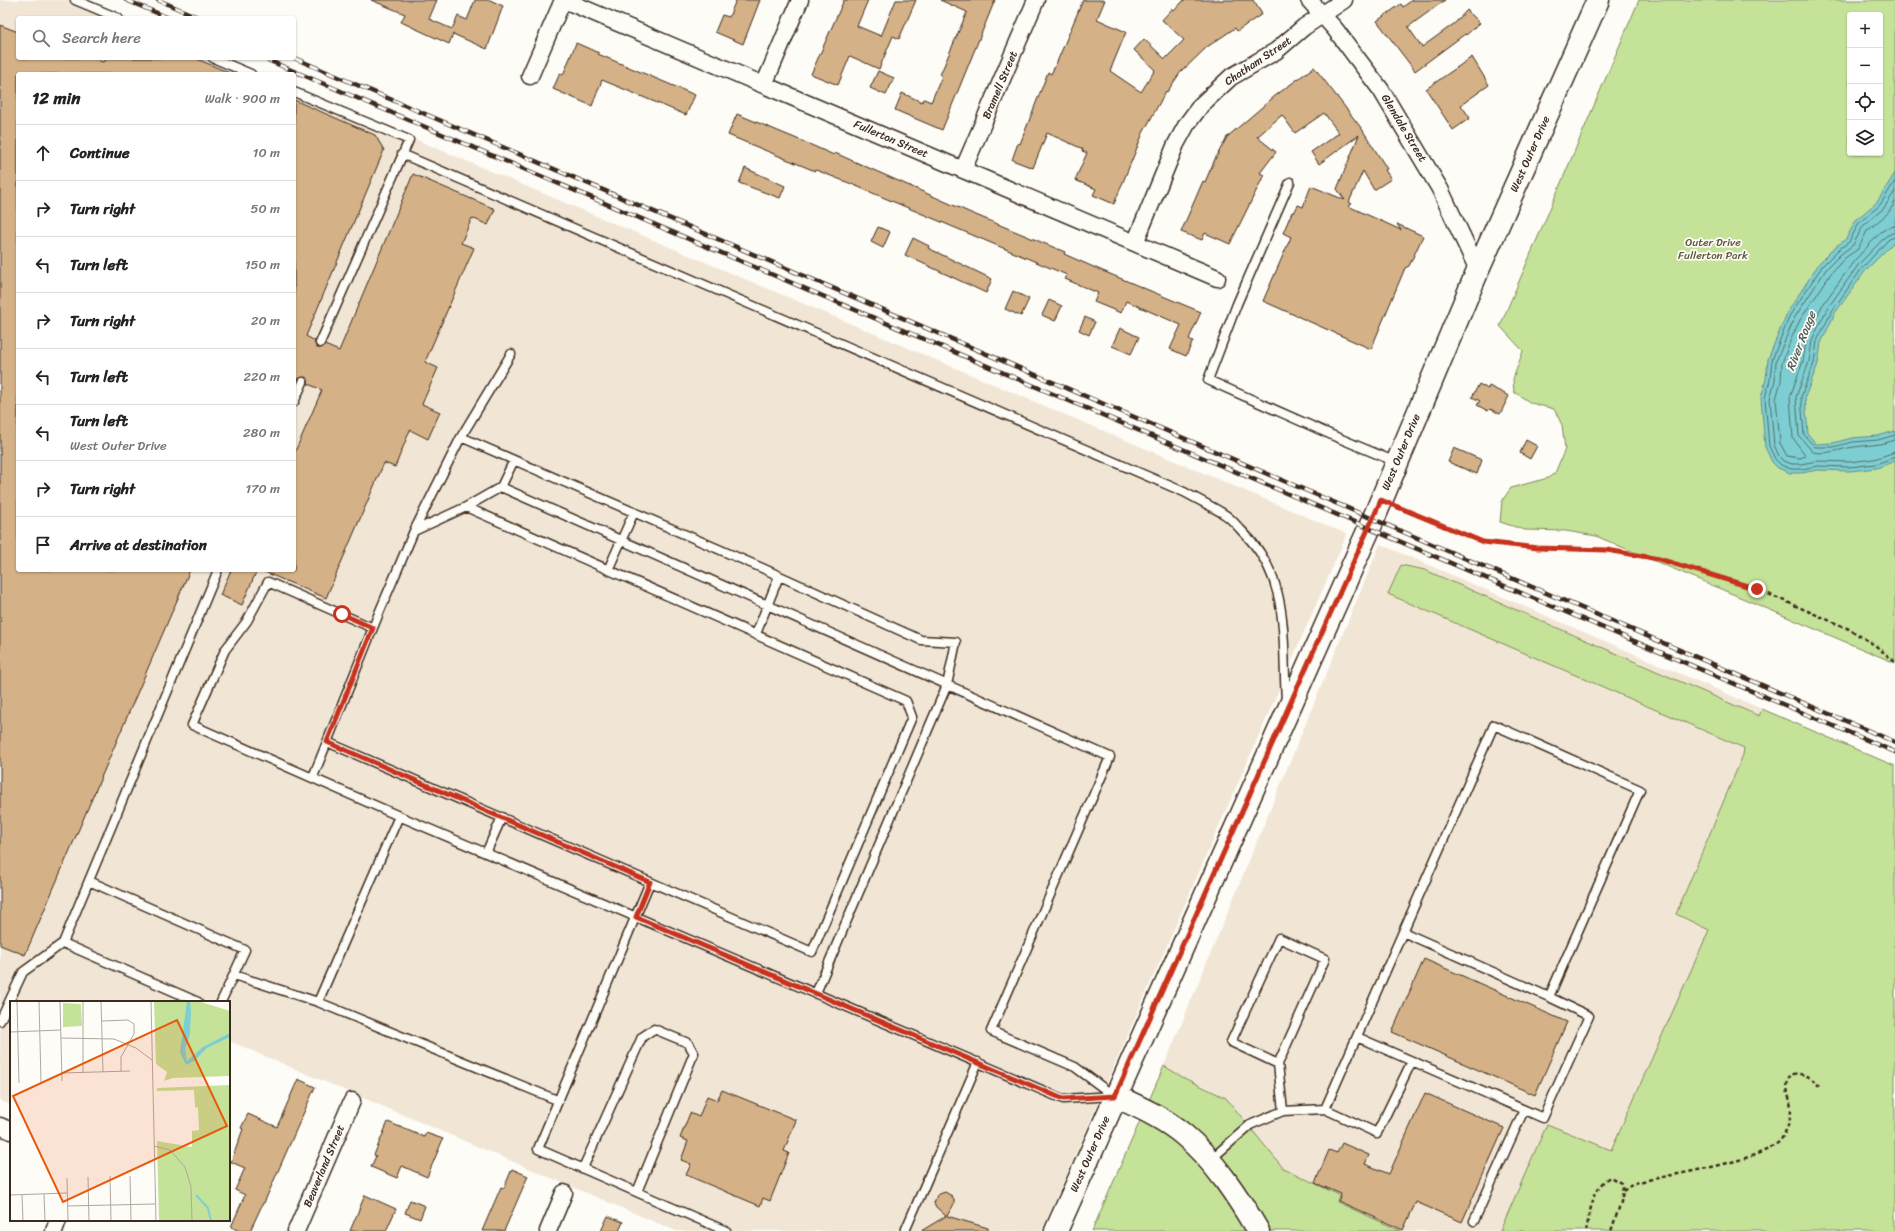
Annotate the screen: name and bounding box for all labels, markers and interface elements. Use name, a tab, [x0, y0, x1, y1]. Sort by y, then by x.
map controls	[1847, 12, 1883, 156]
button: +	[1847, 12, 1883, 48]
search box	[16, 16, 296, 60]
text: Search here	[62, 25, 141, 51]
icon: search	[30, 27, 52, 49]
street label: Chatham Street	[1221, 31, 1296, 91]
street label: Bramell Street	[977, 48, 1023, 122]
button: −	[1847, 48, 1883, 84]
text: 12 min	[32, 83, 80, 113]
button: locate	[1847, 84, 1883, 120]
text: Walk · 900 m	[205, 87, 280, 110]
street label: Glendale Street	[1376, 90, 1432, 166]
street label: West Outer Drive	[1505, 112, 1555, 195]
street label: Fullerton Street	[851, 115, 931, 163]
button: layers	[1847, 120, 1883, 156]
text: Continue	[70, 140, 130, 166]
text: 10 m	[253, 141, 280, 164]
icon: ahead	[32, 142, 54, 164]
text: Turn right	[70, 196, 135, 222]
text: 50 m	[250, 197, 280, 220]
icon: right	[32, 198, 54, 220]
park label: Outer Drive Fullerton Park	[1678, 233, 1748, 265]
text: Turn left	[70, 252, 128, 278]
text: 150 m	[245, 253, 280, 276]
icon: left	[32, 254, 54, 276]
water label: River Rouge	[1780, 306, 1823, 374]
text: Turn right	[70, 308, 135, 334]
text: 20 m	[251, 309, 280, 332]
icon: right	[32, 310, 54, 332]
text: Turn left	[70, 364, 128, 390]
text: 220 m	[243, 365, 280, 388]
icon: left	[32, 366, 54, 388]
text: Turn left	[70, 408, 128, 434]
street label: West Outer Drive	[1376, 410, 1426, 493]
text: 280 m	[243, 421, 280, 444]
icon: left	[32, 422, 54, 444]
text: West Outer Drive	[70, 434, 167, 457]
text: Turn right	[70, 476, 135, 502]
text: 170 m	[245, 477, 280, 500]
icon: right	[32, 478, 54, 500]
text: Arrive at destination	[70, 532, 207, 558]
icon: arrive	[32, 534, 54, 556]
route end	[1748, 580, 1766, 598]
route start	[333, 605, 351, 623]
inset map	[10, 1001, 230, 1221]
street label: West Outer Drive	[1065, 1112, 1115, 1195]
street label: Beaverland Street	[298, 1121, 350, 1210]

